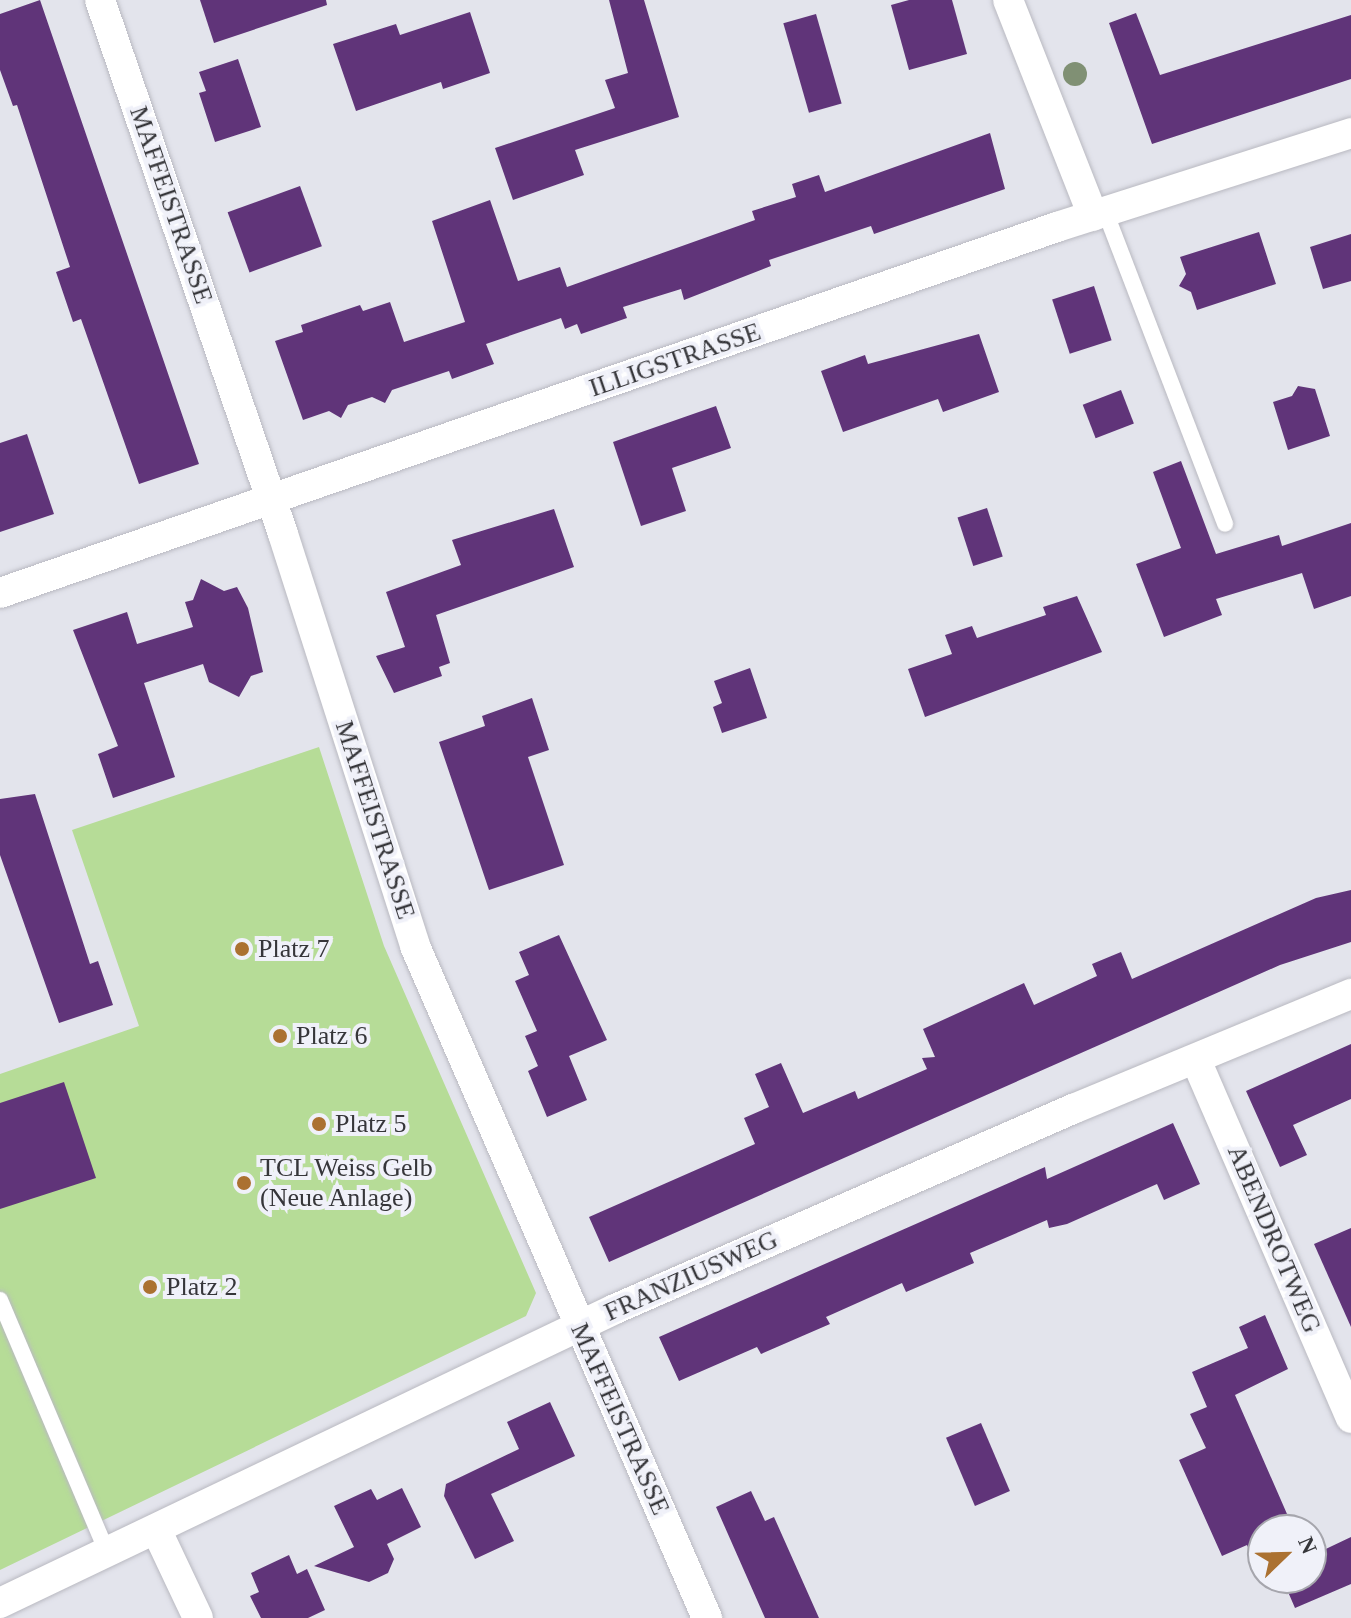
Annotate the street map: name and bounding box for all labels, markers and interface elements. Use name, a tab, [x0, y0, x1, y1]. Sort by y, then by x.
street label: MAFFEISTRASSE	[123, 102, 219, 308]
street label: ILLIGSTRASSE	[585, 316, 765, 404]
street label: MAFFEISTRASSE	[328, 717, 422, 923]
place label: Platz 7	[258, 933, 329, 965]
marker: Platz 7	[233, 940, 251, 958]
place label: Platz 6	[296, 1020, 367, 1052]
marker: Platz 6	[271, 1027, 289, 1045]
place label: Platz 5	[335, 1108, 406, 1140]
marker: Platz 5	[310, 1115, 328, 1133]
street label: ABENDROTWEG	[1220, 1141, 1328, 1337]
place label: TCL Weiss Gelb (Neue Anlage)	[260, 1152, 434, 1214]
marker: TCL Weiss Gelb (Neue Anlage)	[235, 1174, 253, 1192]
street label: FRANZIUSWEG	[600, 1224, 782, 1328]
place label: Platz 2	[166, 1271, 237, 1303]
marker: Platz 2	[141, 1278, 159, 1296]
street label: MAFFEISTRASSE	[564, 1318, 676, 1520]
north arrow	[1247, 1514, 1327, 1594]
text: N	[1293, 1533, 1322, 1557]

